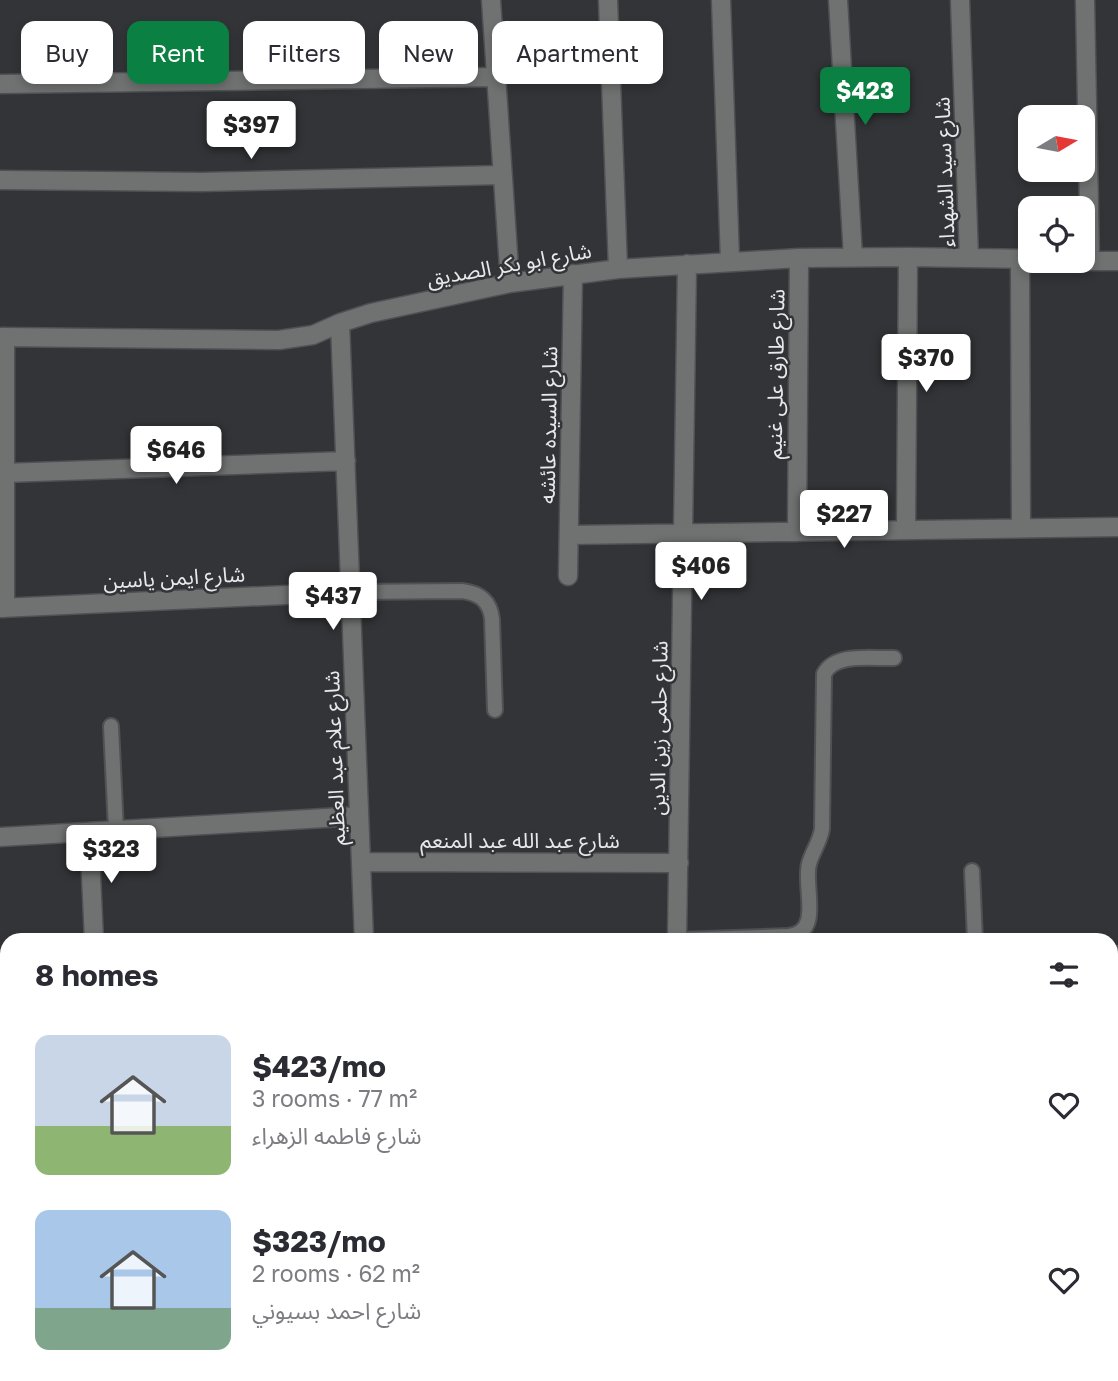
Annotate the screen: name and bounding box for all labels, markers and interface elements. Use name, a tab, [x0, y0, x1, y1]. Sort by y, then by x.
chip: Buy	[21, 21, 113, 84]
chip: Rent	[127, 21, 229, 84]
chip: Filters	[243, 21, 365, 84]
chip: New	[379, 21, 478, 84]
chip: Apartment	[492, 21, 663, 84]
pin: $423	[824, 68, 906, 127]
text: $423	[836, 76, 894, 104]
street label: شارع سيد الشهداء	[928, 96, 963, 248]
pin: $397	[210, 102, 292, 161]
north arrow	[1018, 105, 1096, 182]
map controls	[1018, 105, 1095, 273]
text: $397	[223, 110, 279, 138]
button: locate	[1018, 196, 1095, 273]
street label: شارع ابو بكر الصديق	[425, 237, 594, 294]
street label: شارع طارق على غنيم	[761, 289, 792, 459]
pin: $370	[885, 334, 967, 394]
text: $370	[898, 343, 954, 371]
street label: شارع السيده عائشه	[534, 346, 565, 504]
pin: $646	[135, 426, 217, 486]
text: $646	[147, 435, 206, 463]
pin: $227	[803, 490, 885, 550]
text: $227	[816, 499, 872, 527]
pin: $406	[660, 542, 742, 602]
text: $406	[671, 551, 731, 579]
street label: شارع ايمن ياسين	[102, 560, 246, 597]
pin: $437	[292, 572, 374, 632]
text: $437	[305, 581, 361, 609]
street label: شارع حلمى زين الدين	[643, 640, 676, 816]
street label: شارع علام عبد العظيم	[318, 670, 354, 846]
pin: $323	[70, 826, 152, 885]
street label: شارع عبد الله عبد المنعم	[420, 827, 620, 856]
text: $323	[82, 834, 140, 862]
icon: filters	[1045, 956, 1083, 994]
text: 8 homes	[35, 957, 159, 993]
text: $423/mo	[252, 1048, 386, 1084]
icon: home	[91, 1063, 175, 1147]
text: 3 rooms · 77 m²	[252, 1084, 417, 1112]
icon: heart	[1045, 1086, 1083, 1124]
text: شارع فاطمه الزهراء	[252, 1121, 422, 1149]
text: $323/mo	[252, 1223, 386, 1259]
icon: home	[91, 1238, 175, 1322]
text: 2 rooms · 62 m²	[252, 1259, 420, 1287]
icon: heart	[1045, 1261, 1083, 1299]
text: شارع احمد بسيوني	[252, 1296, 421, 1324]

